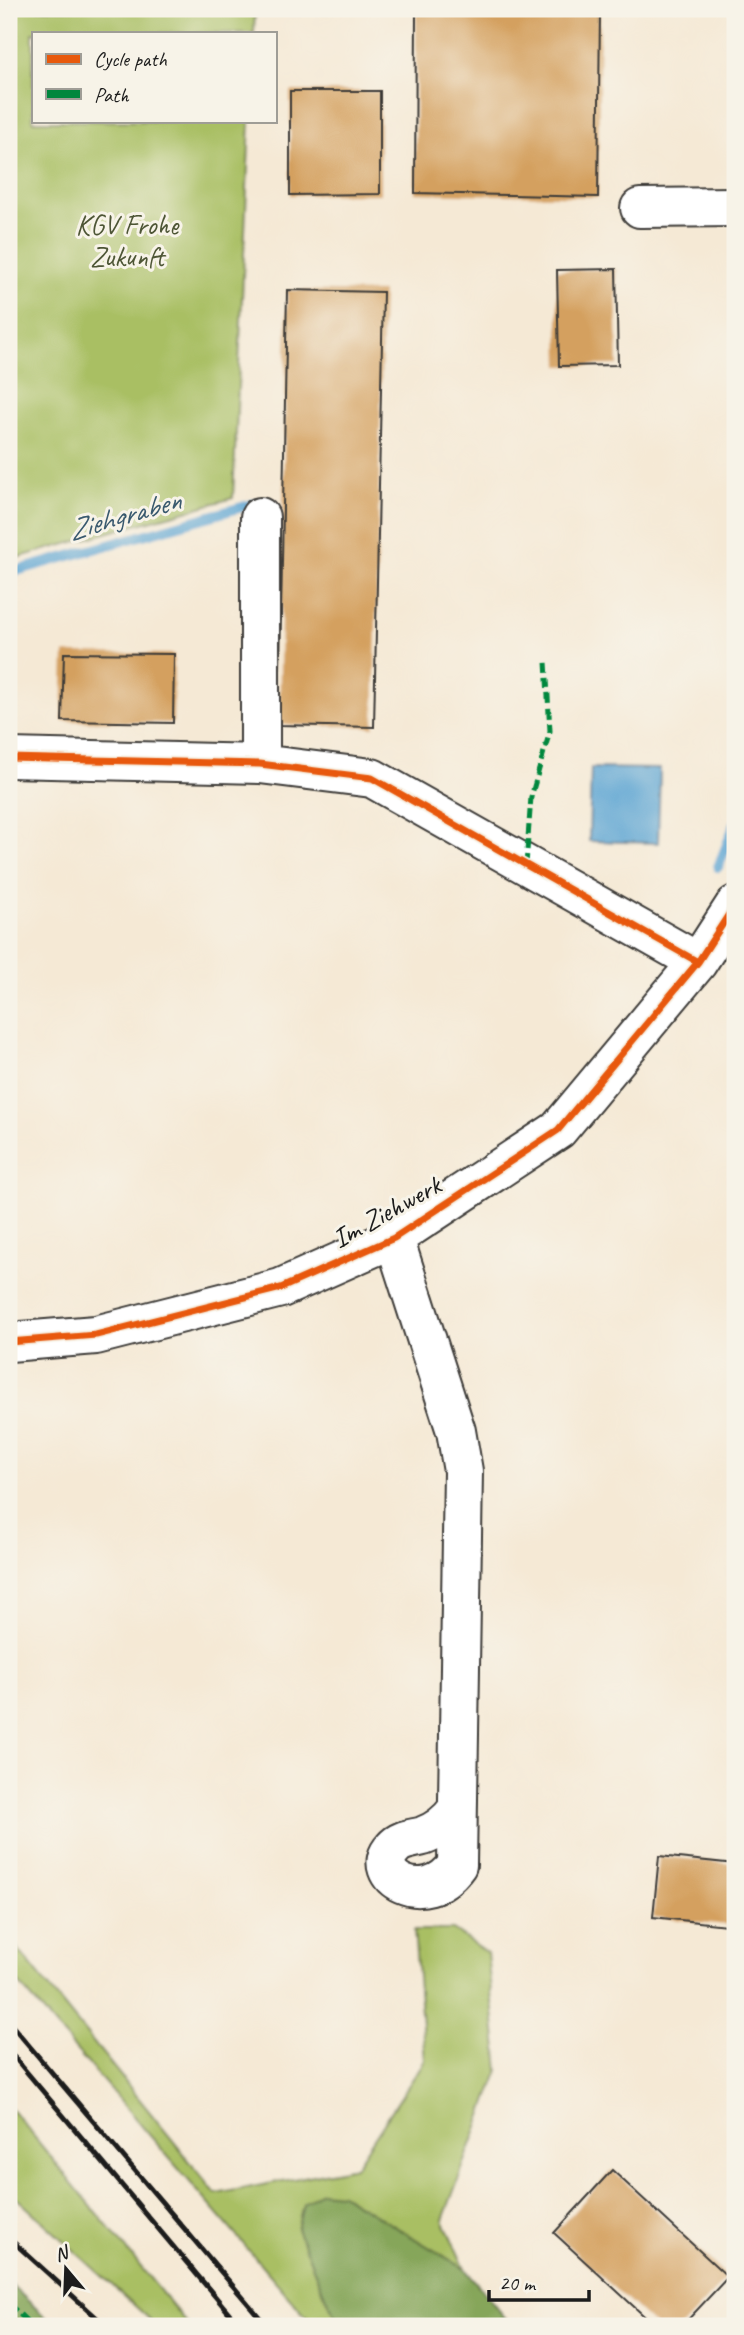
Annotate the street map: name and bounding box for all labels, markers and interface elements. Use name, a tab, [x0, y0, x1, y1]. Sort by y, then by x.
legend	[32, 32, 276, 122]
text: Cycle path	[94, 46, 167, 72]
text: Path	[94, 82, 130, 108]
park label: KGV Frohe Zukunft	[76, 207, 180, 274]
water label: Ziehgraben	[63, 480, 187, 549]
street label: Im Ziehwerk	[326, 1166, 448, 1256]
north arrow	[32, 2234, 102, 2304]
text: N	[51, 2240, 73, 2267]
scale bar	[489, 2258, 588, 2302]
text: 20 m	[499, 2270, 537, 2296]

